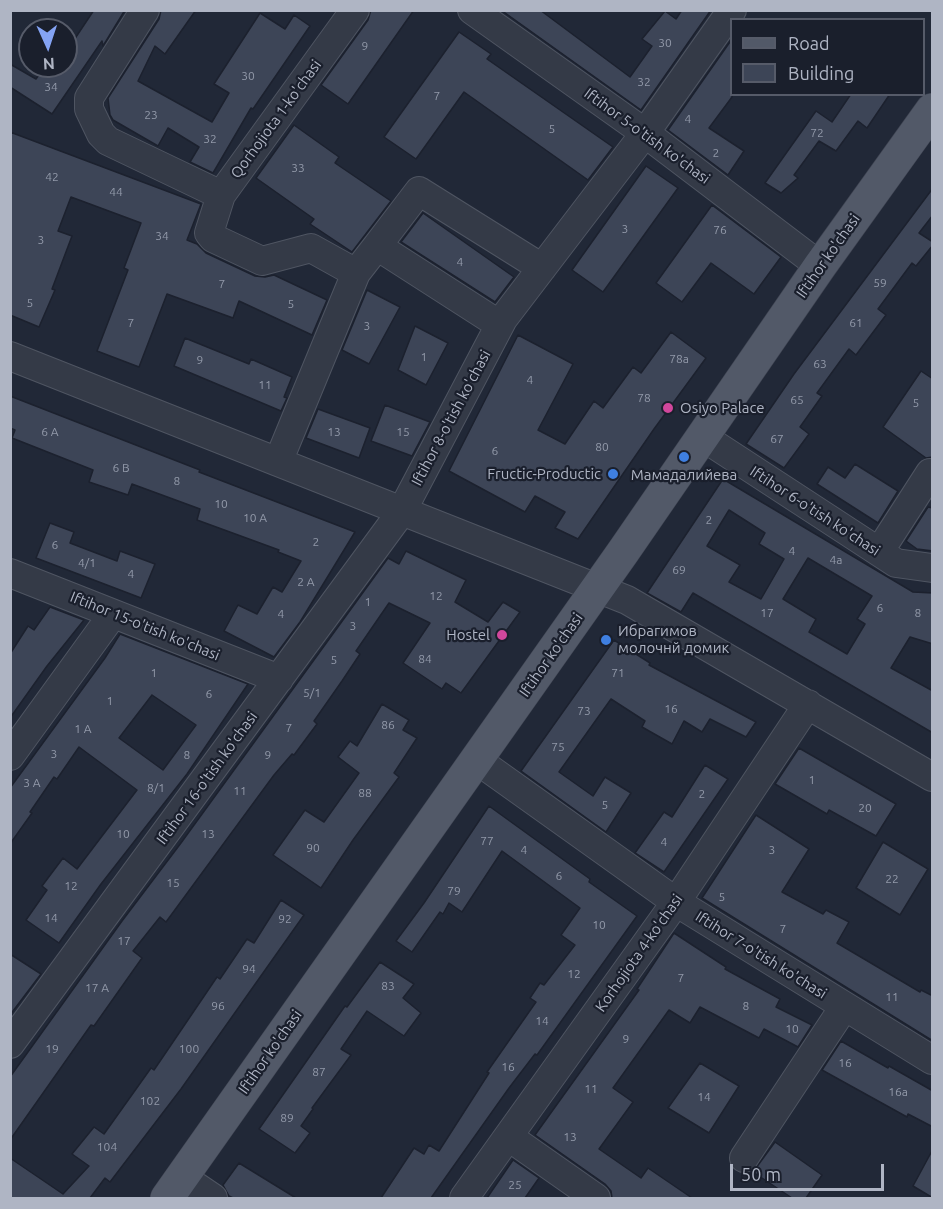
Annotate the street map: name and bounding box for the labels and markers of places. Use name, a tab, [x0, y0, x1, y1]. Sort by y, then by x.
place label: Osiyo Palace	[680, 399, 765, 417]
marker: Osiyo Palace	[661, 401, 675, 415]
marker: Мамадалийева	[677, 450, 691, 464]
place label: Fructic-Productic	[487, 465, 601, 483]
place label: Мамадалийева	[631, 466, 737, 484]
marker: Fructic-Productic	[606, 467, 620, 481]
place label: Ибрагимов молочнй домик	[618, 622, 729, 657]
place label: Hostel	[446, 626, 490, 644]
marker: Hostel	[495, 628, 509, 642]
marker: Ибрагимов молочнй домик	[599, 633, 613, 647]

